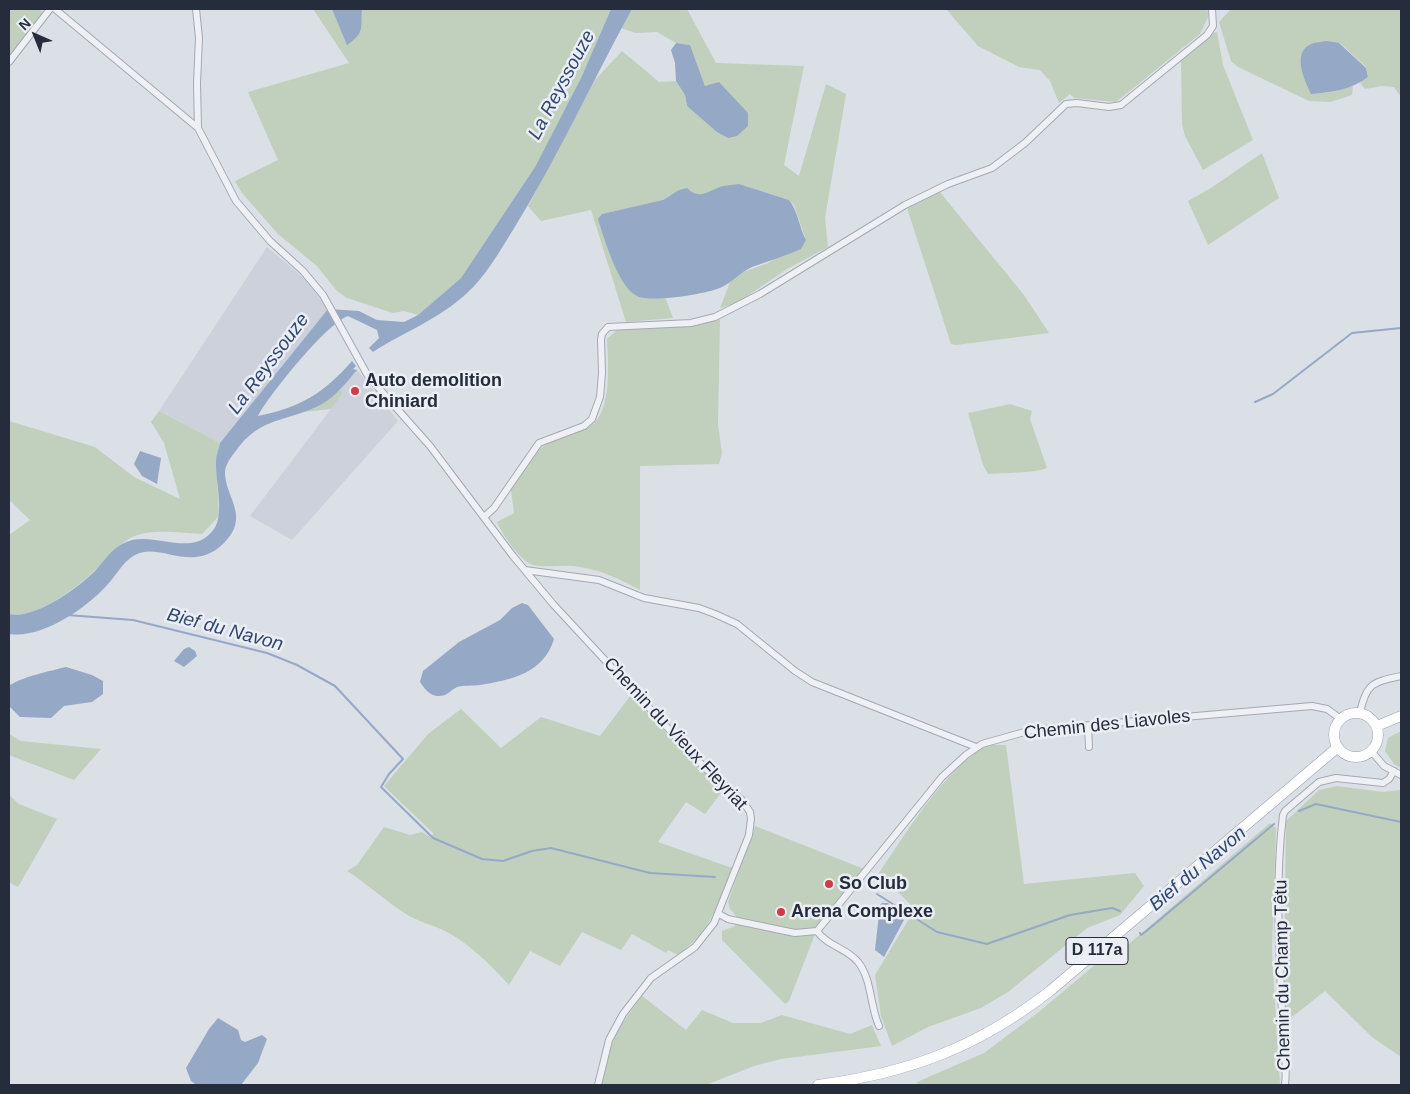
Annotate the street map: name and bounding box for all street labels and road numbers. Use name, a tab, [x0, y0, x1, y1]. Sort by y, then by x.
street label: Chemin du Vieux Fleyriat	[599, 653, 751, 815]
street label: Chemin des Liavoles	[1023, 706, 1191, 744]
street label: Chemin du Champ Têtu	[1271, 879, 1295, 1071]
road number: D 117a	[1066, 938, 1128, 964]

